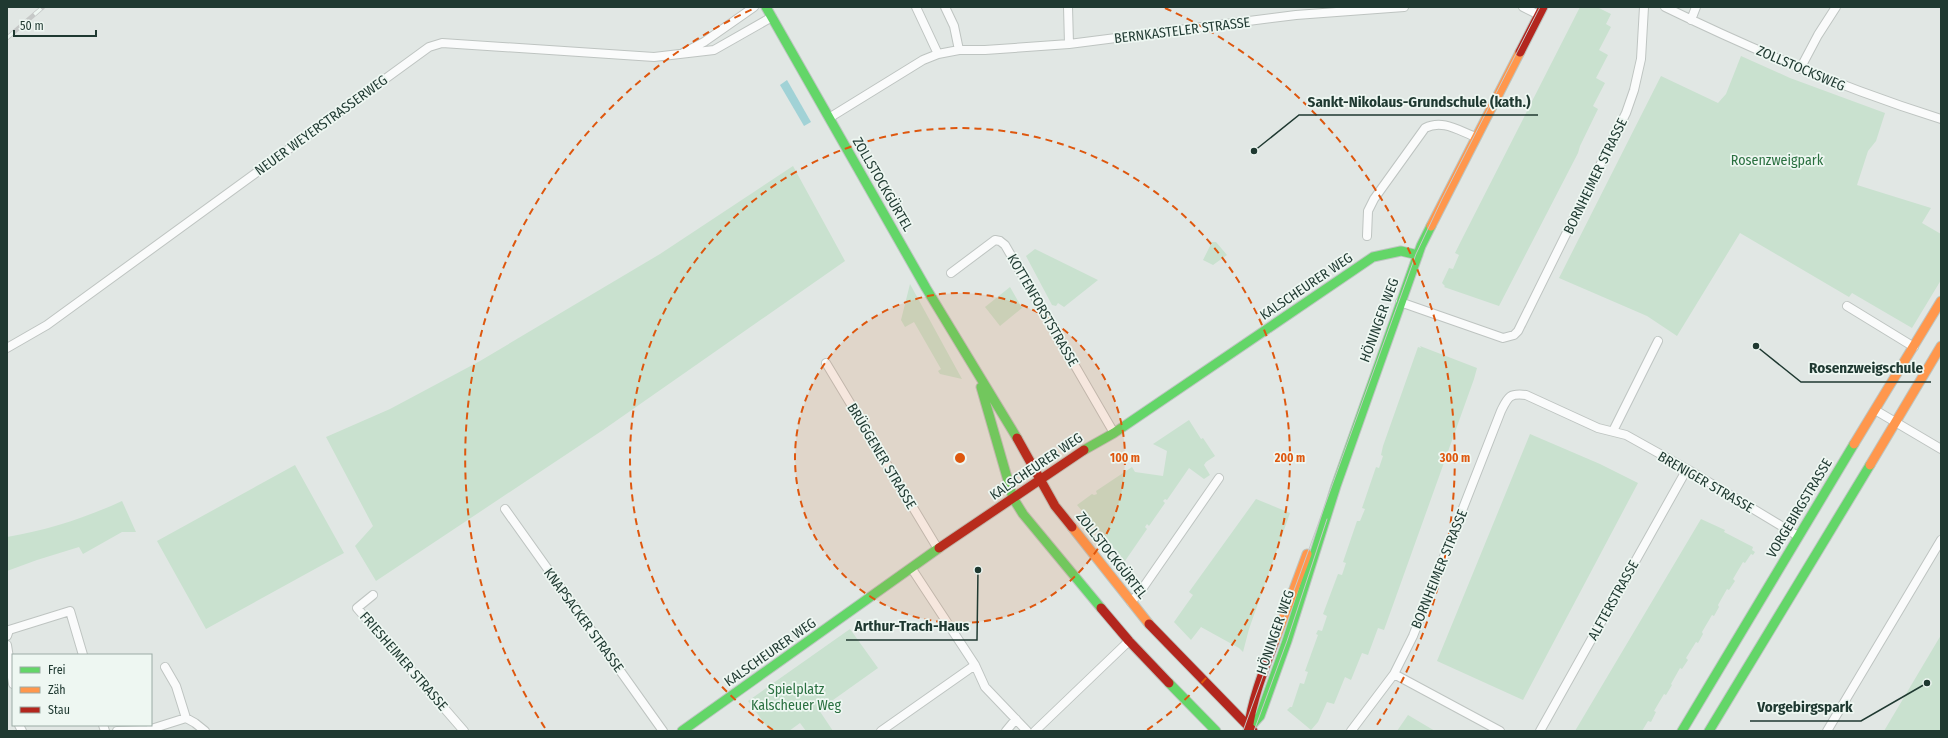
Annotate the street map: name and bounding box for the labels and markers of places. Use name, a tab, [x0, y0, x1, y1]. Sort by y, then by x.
callout: Sankt-Nikolaus-Grundschule (kath.)	[1299, 88, 1538, 115]
callout: Rosenzweigschule	[1801, 355, 1931, 382]
centre of rings	[953, 451, 967, 465]
callout: Arthur-Trach-Haus	[846, 613, 977, 640]
callout: Vorgebirgspark	[1750, 694, 1861, 721]

